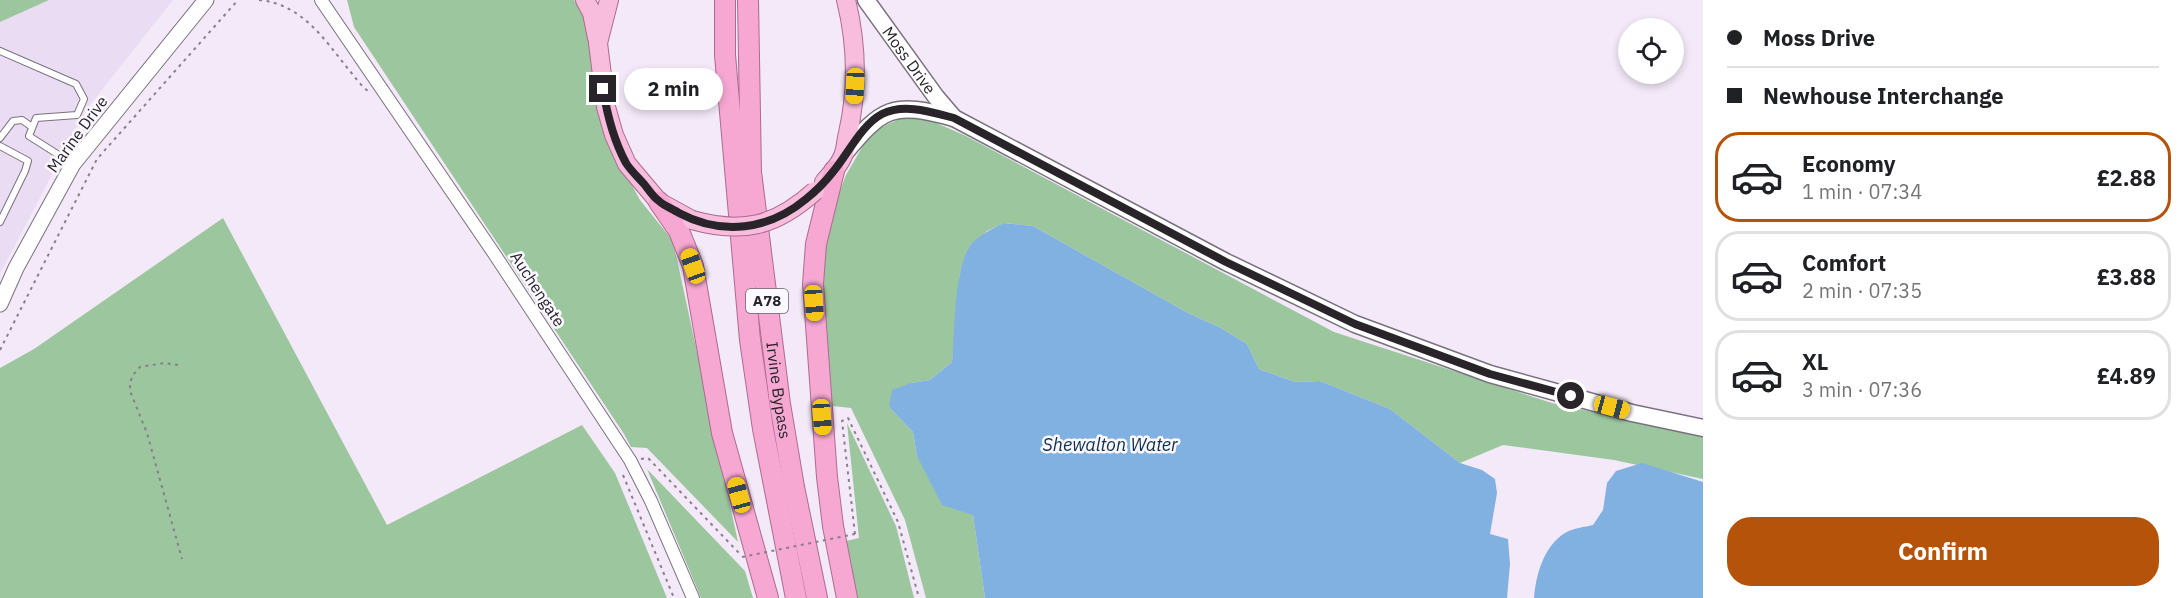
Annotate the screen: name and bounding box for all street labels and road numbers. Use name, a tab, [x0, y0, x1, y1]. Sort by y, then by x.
street label: Moss Drive	[878, 22, 940, 98]
street label: Marine Drive	[42, 91, 112, 176]
street label: Auchengate	[506, 248, 570, 331]
road number: A78	[746, 289, 788, 313]
street label: Irvine Bypass	[762, 341, 796, 440]

